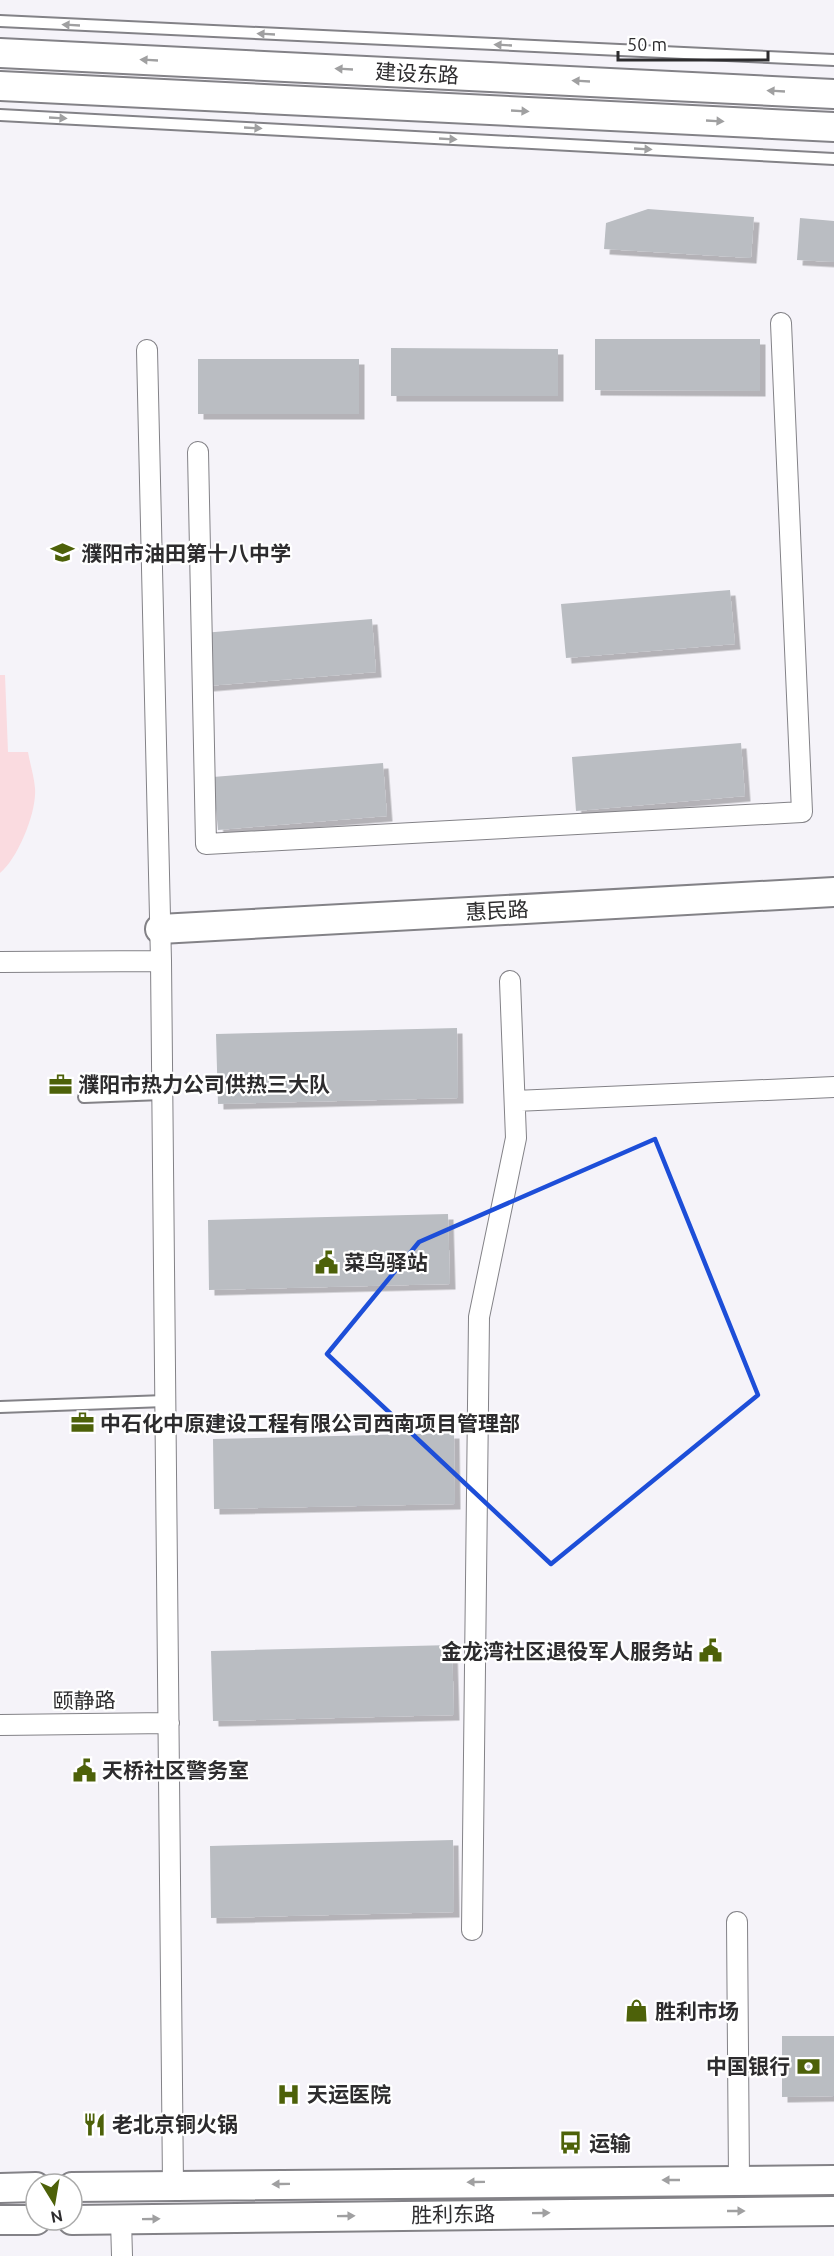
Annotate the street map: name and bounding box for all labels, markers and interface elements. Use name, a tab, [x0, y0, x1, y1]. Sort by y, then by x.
one-way arrow	[62, 20, 81, 29]
scale bar	[618, 24, 768, 62]
one-way arrow	[257, 29, 276, 38]
text: 50 m	[627, 34, 667, 54]
one-way arrow	[493, 40, 512, 49]
one-way arrow	[140, 55, 159, 64]
street label: 建设东路	[374, 59, 460, 87]
one-way arrow	[335, 65, 354, 74]
one-way arrow	[571, 76, 590, 85]
one-way arrow	[766, 86, 785, 96]
one-way arrow	[510, 107, 529, 116]
one-way arrow	[49, 114, 68, 123]
one-way arrow	[705, 116, 724, 126]
one-way arrow	[244, 124, 263, 133]
one-way arrow	[438, 134, 457, 143]
one-way arrow	[633, 144, 652, 153]
school or university icon: 濮阳市油田第十八中学	[50, 540, 76, 566]
place label: 濮阳市油田第十八中学	[81, 541, 291, 565]
street label: 惠民路	[465, 896, 529, 924]
office icon: 濮阳市热力公司供热三大队	[47, 1071, 73, 1097]
place label: 濮阳市热力公司供热三大队	[78, 1072, 330, 1096]
public building icon: 菜鸟驿站	[313, 1249, 339, 1275]
place label: 菜鸟驿站	[344, 1250, 428, 1274]
office icon: 中石化中原建设工程有限公司西南项目管理部	[69, 1410, 95, 1436]
place label: 中石化中原建设工程有限公司西南项目管理部	[100, 1411, 520, 1435]
public building icon: 金龙湾社区退役军人服务站	[698, 1638, 724, 1664]
place label: 金龙湾社区退役军人服务站	[441, 1639, 693, 1663]
street label: 颐静路	[52, 1687, 116, 1713]
public building icon: 天桥社区警务室	[71, 1757, 97, 1783]
place label: 天桥社区警务室	[102, 1758, 249, 1782]
shop icon: 胜利市场	[624, 1998, 650, 2024]
place label: 胜利市场	[655, 1999, 739, 2023]
bank icon: 中国银行	[795, 2053, 821, 2079]
place label: 中国银行	[706, 2054, 790, 2078]
hospital icon: 天运医院	[276, 2081, 302, 2107]
place label: 天运医院	[307, 2082, 391, 2106]
restaurant icon: 老北京铜火锅	[81, 2111, 107, 2137]
place label: 老北京铜火锅	[112, 2112, 238, 2136]
bus stop icon: 运输	[558, 2130, 584, 2156]
place label: 运输	[589, 2131, 631, 2155]
north arrow	[24, 2172, 84, 2232]
one-way arrow	[661, 2175, 680, 2185]
one-way arrow	[466, 2177, 485, 2187]
one-way arrow	[271, 2179, 290, 2189]
street label: 胜利东路	[411, 2201, 495, 2227]
one-way arrow	[727, 2206, 746, 2216]
text: N	[49, 2207, 64, 2227]
one-way arrow	[532, 2208, 551, 2218]
one-way arrow	[337, 2211, 356, 2221]
one-way arrow	[142, 2214, 161, 2224]

